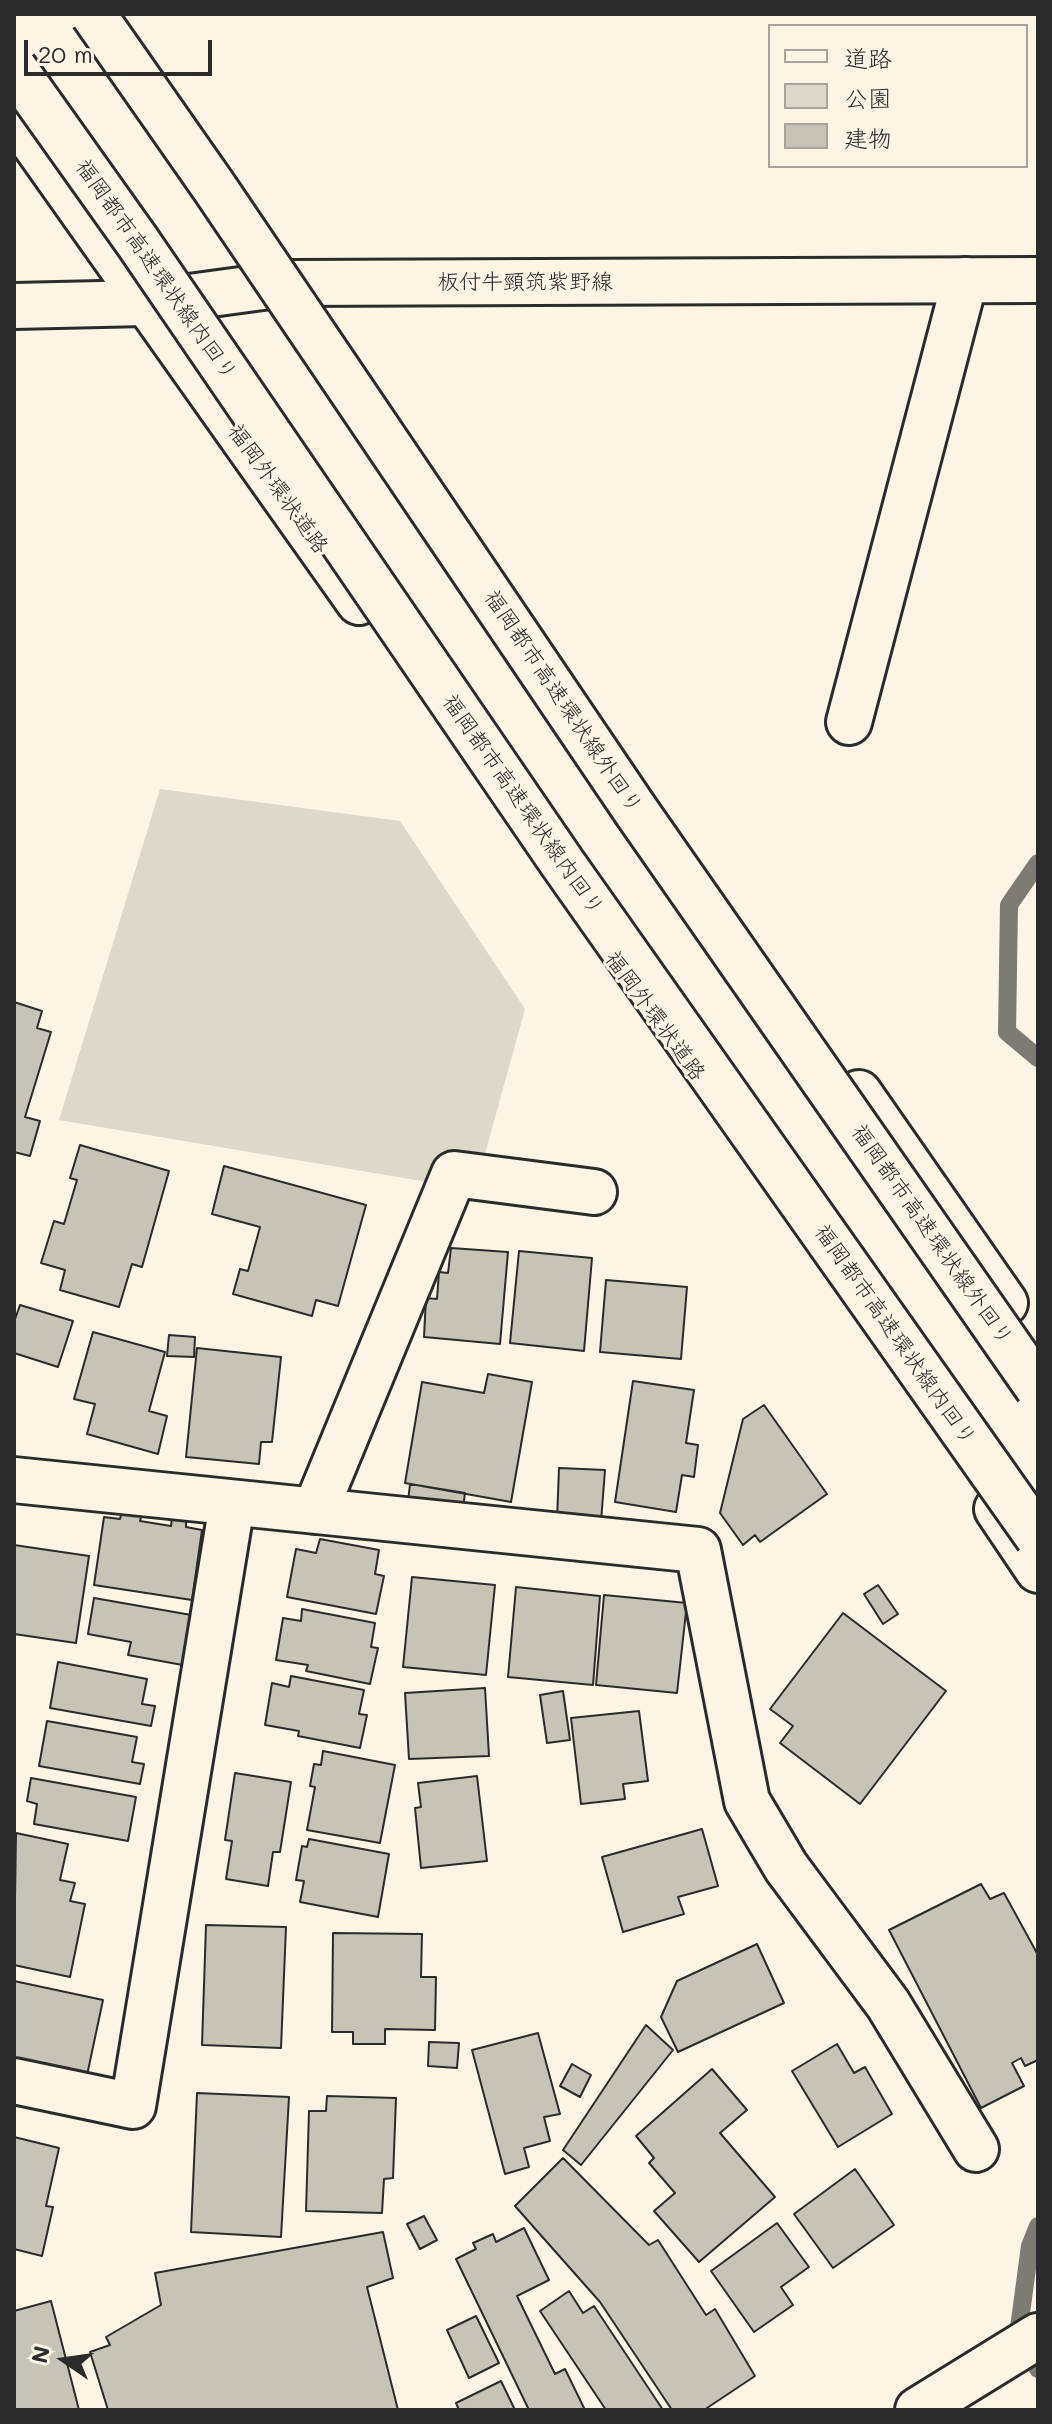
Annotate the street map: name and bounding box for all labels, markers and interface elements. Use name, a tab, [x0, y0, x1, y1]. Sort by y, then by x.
scale bar	[28, 24, 216, 74]
legend	[768, 24, 1028, 168]
text: 20 m	[38, 38, 93, 69]
text: 道路	[844, 42, 892, 73]
text: 公園	[844, 82, 892, 113]
text: 建物	[844, 122, 892, 153]
street label: 福岡都市高速環状線内回り	[69, 154, 243, 386]
street label: 板付牛頸筑紫野線	[437, 269, 613, 295]
street label: 福岡外環状道路	[222, 419, 334, 559]
street label: 福岡都市高速環状線外回り	[478, 585, 648, 819]
street label: 福岡都市高速環状線内回り	[436, 689, 610, 921]
street label: 福岡外環状道路	[599, 946, 711, 1086]
street label: 福岡都市高速環状線外回り	[845, 1119, 1019, 1351]
street label: 福岡都市高速環状線内回り	[808, 1219, 982, 1451]
north arrow	[24, 2320, 104, 2400]
text: N	[24, 2343, 56, 2366]

